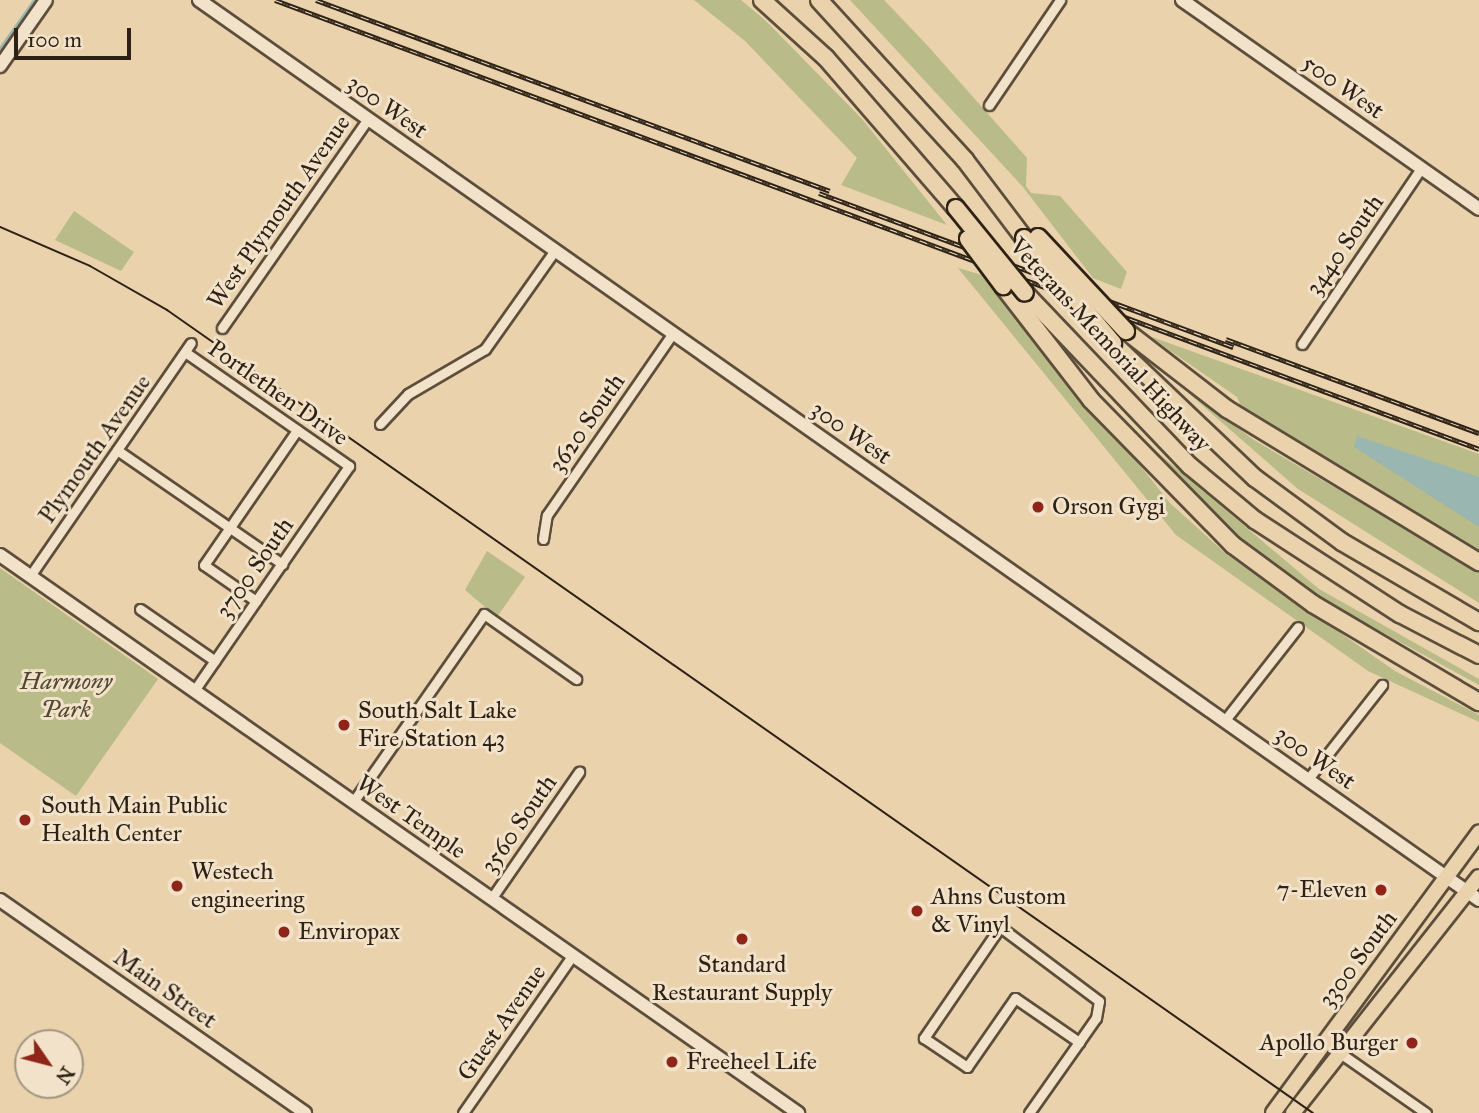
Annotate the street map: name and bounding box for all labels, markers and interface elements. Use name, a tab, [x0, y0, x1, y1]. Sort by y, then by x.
scale bar	[18, 14, 135, 58]
text: 100 m	[27, 27, 82, 53]
street label: 500 West	[1297, 48, 1389, 126]
street label: 300 West	[341, 69, 433, 145]
street label: West Plymouth Avenue	[201, 110, 357, 314]
street label: 3440 South	[1300, 189, 1390, 301]
street label: Veterans Memorial Highway	[1003, 232, 1217, 458]
street label: Portlethen Drive	[202, 334, 354, 452]
street label: 3620 South	[543, 368, 631, 478]
street label: Plymouth Avenue	[33, 369, 157, 529]
street label: 300 West	[805, 395, 897, 471]
place label: Orson Gygi	[1052, 493, 1165, 521]
marker: Orson Gygi	[1030, 499, 1046, 515]
street label: 3700 South	[210, 512, 300, 624]
park label: Harmony Park	[20, 668, 112, 724]
place label: South Salt Lake Fire Station 43	[358, 697, 517, 753]
marker: South Salt Lake Fire Station 43	[336, 717, 352, 733]
street label: 300 West	[1269, 720, 1361, 796]
street label: West Temple	[351, 769, 471, 865]
street label: 3560 South	[475, 770, 563, 878]
place label: South Main Public Health Center	[41, 792, 228, 848]
marker: South Main Public Health Center	[15, 810, 35, 830]
place label: Westech engineering	[191, 858, 305, 914]
place label: 7-Eleven	[1277, 876, 1367, 904]
marker: Westech engineering	[169, 878, 185, 894]
marker: 7-Eleven	[1373, 882, 1389, 898]
place label: Ahns Custom & Vinyl	[931, 883, 1066, 939]
marker: Ahns Custom & Vinyl	[909, 903, 925, 919]
street label: 3300 South	[1312, 905, 1404, 1013]
place label: Enviropax	[298, 918, 400, 946]
marker: Enviropax	[276, 924, 292, 940]
marker: Standard Restaurant Supply	[734, 931, 750, 947]
street label: Main Street	[108, 943, 222, 1035]
place label: Standard Restaurant Supply	[652, 951, 832, 1007]
street label: Guest Avenue	[452, 960, 552, 1086]
north arrow	[14, 1029, 84, 1099]
place label: Apollo Burger	[1259, 1029, 1398, 1057]
marker: Apollo Burger	[1404, 1035, 1420, 1051]
place label: Freeheel Life	[686, 1048, 817, 1076]
marker: Freeheel Life	[664, 1054, 680, 1070]
text: N	[51, 1062, 79, 1088]

